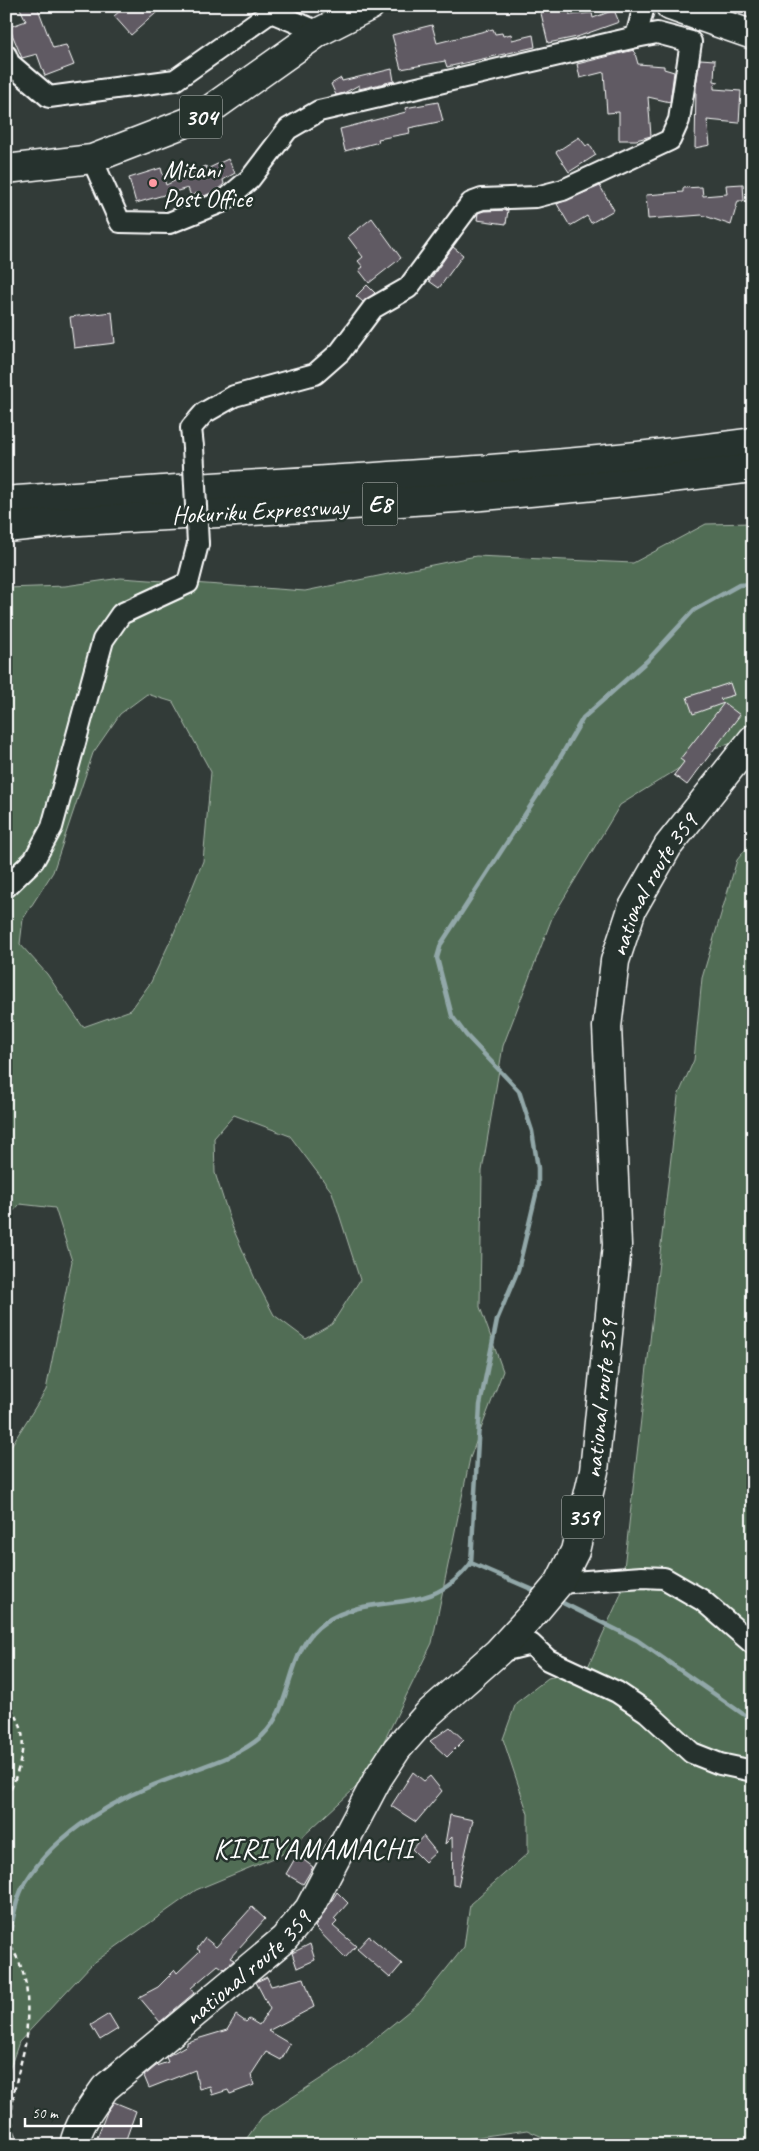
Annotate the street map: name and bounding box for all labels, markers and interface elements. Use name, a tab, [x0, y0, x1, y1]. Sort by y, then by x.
road number: 304	[180, 95, 222, 138]
place label: Mitani Post Office	[163, 154, 254, 215]
marker: Mitani Post Office	[147, 177, 159, 189]
road number: E8	[362, 482, 398, 526]
street label: Hokuriku Expressway	[171, 490, 352, 532]
street label: national route 359	[603, 805, 706, 961]
street label: national route 359	[577, 1316, 625, 1480]
road number: 359	[562, 1495, 604, 1538]
district label: KIRIYAMAMACHI	[214, 1831, 419, 1866]
street label: national route 359	[177, 1902, 320, 2033]
scale bar	[25, 2096, 141, 2128]
text: 50 m	[32, 2104, 59, 2123]

